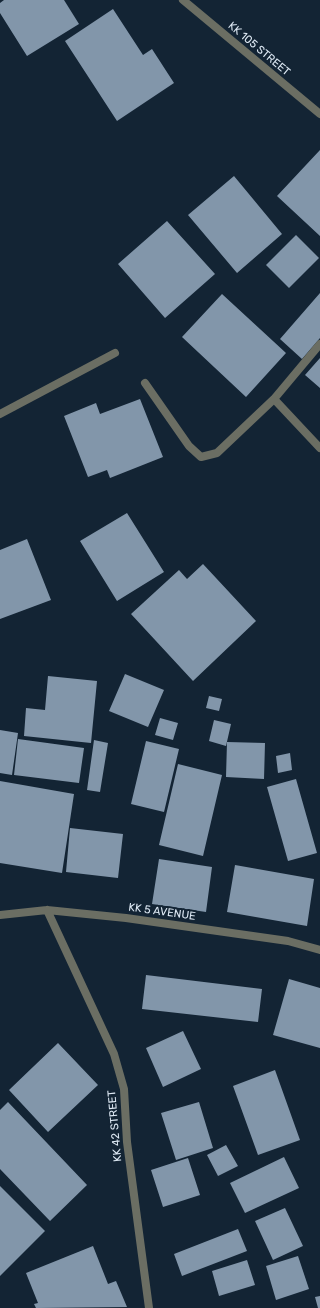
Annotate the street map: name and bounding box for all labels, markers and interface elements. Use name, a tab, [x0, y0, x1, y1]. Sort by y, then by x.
street label: KK 105 STREET	[225, 19, 293, 79]
street label: KK 5 AVENUE	[127, 901, 197, 923]
street label: KK 42 STREET	[105, 1090, 125, 1162]

